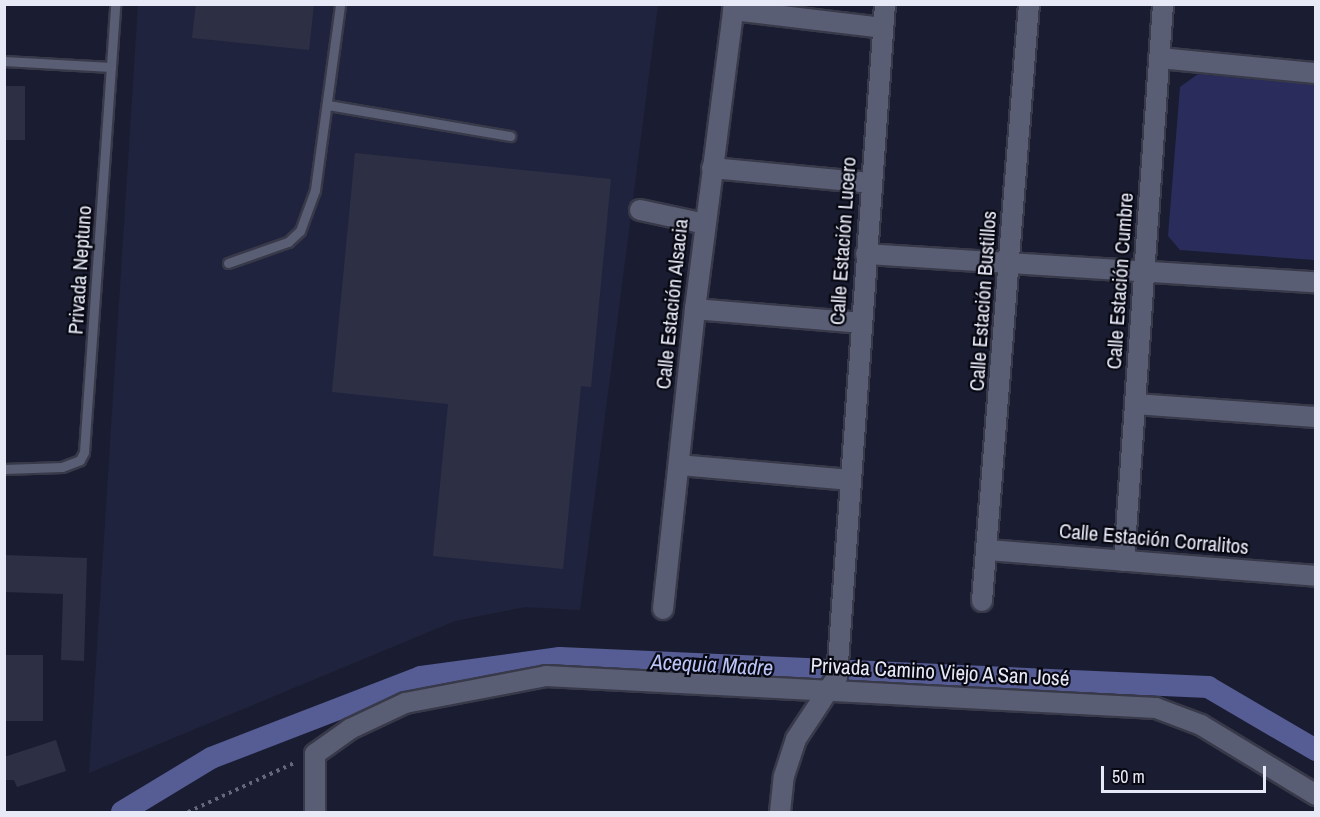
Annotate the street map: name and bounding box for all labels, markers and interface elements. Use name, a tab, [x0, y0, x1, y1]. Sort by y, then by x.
street label: Calle Estación Lucero	[825, 156, 861, 326]
street label: Calle Estación Cumbre	[1101, 192, 1139, 370]
street label: Privada Neptuno	[63, 205, 97, 335]
street label: Calle Estación Bustillos	[964, 210, 1002, 392]
street label: Calle Estación Alsacia	[650, 217, 694, 391]
street label: Calle Estación Corralitos	[1058, 518, 1250, 560]
water label: Acequia Madre	[650, 649, 774, 681]
street label: Privada Camino Viejo A San José	[809, 653, 1071, 691]
scale bar	[1104, 754, 1269, 792]
text: 50 m	[1112, 764, 1145, 789]

